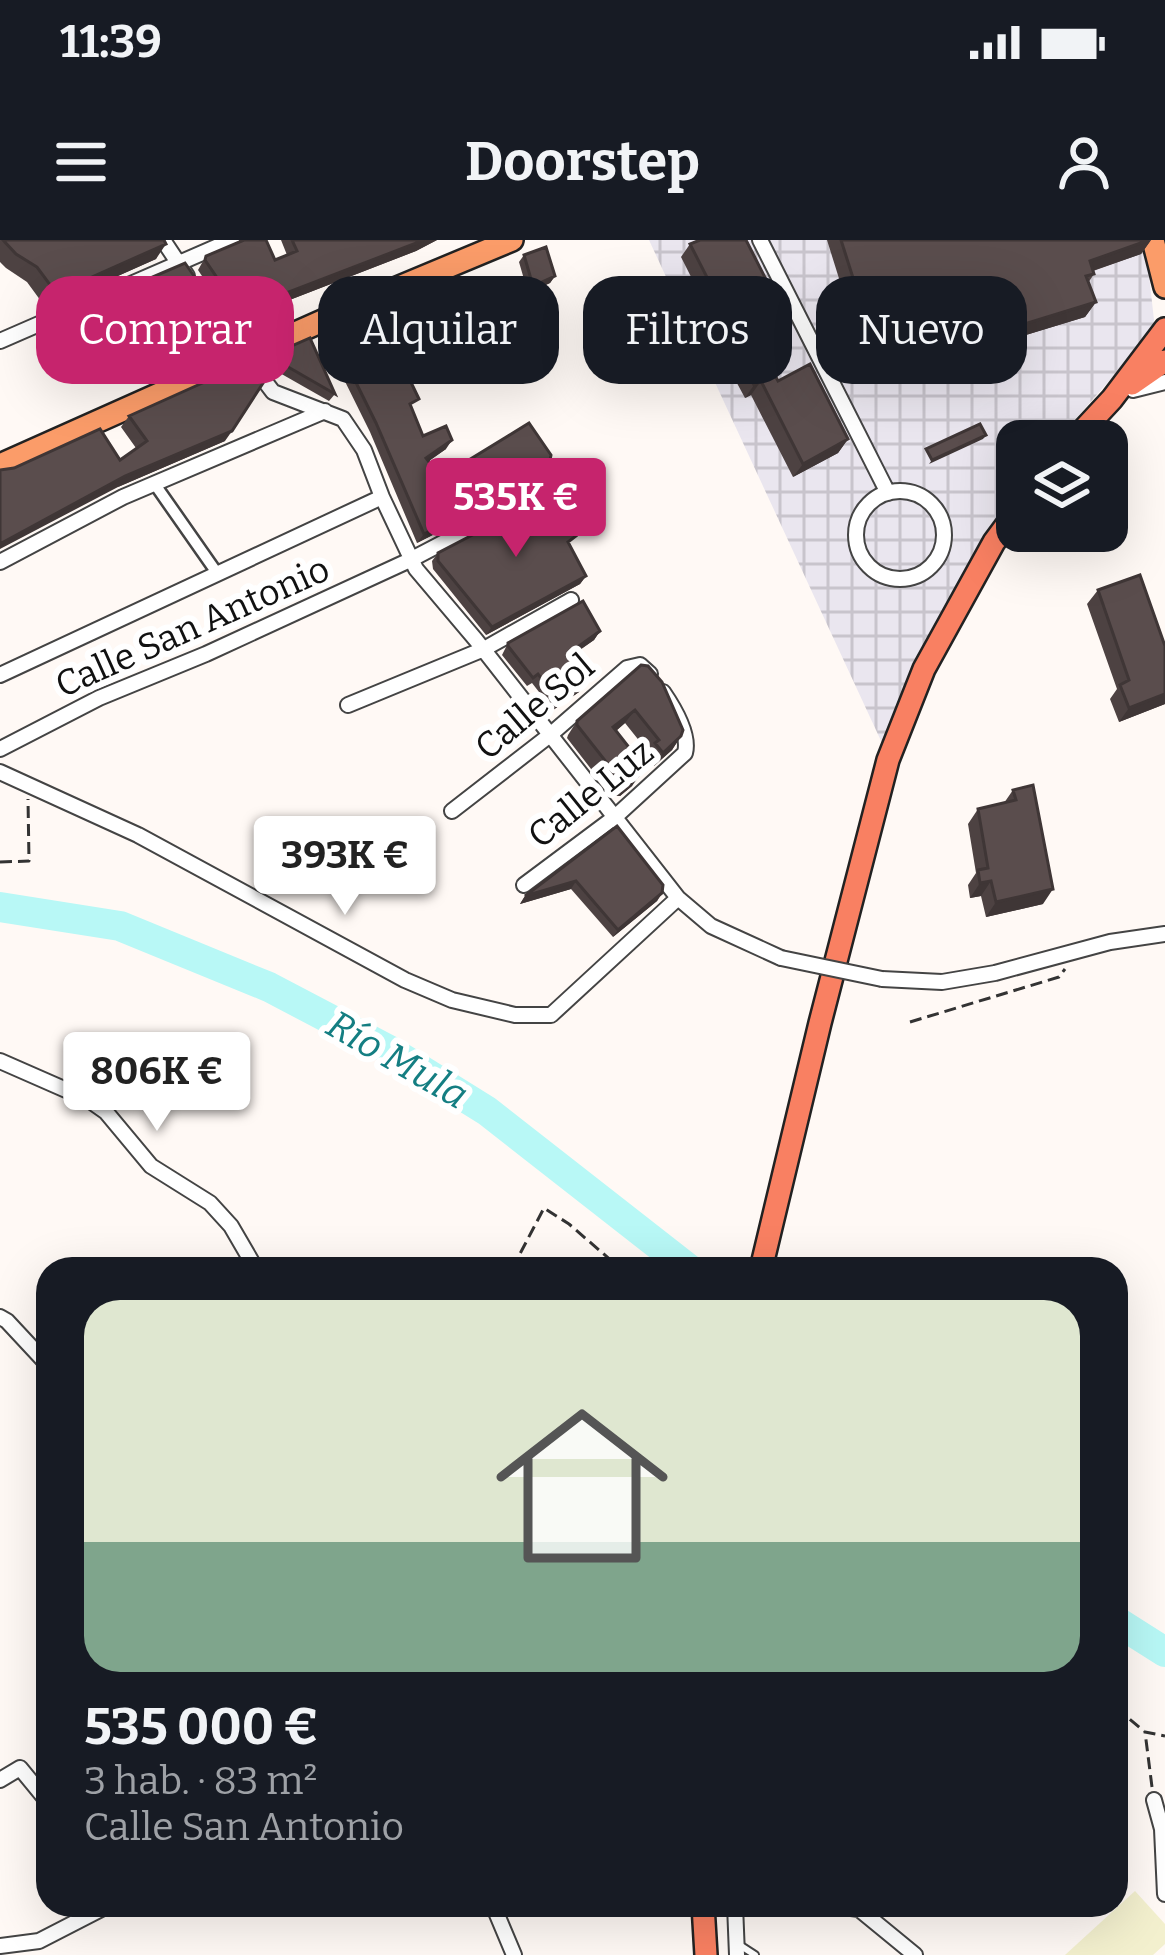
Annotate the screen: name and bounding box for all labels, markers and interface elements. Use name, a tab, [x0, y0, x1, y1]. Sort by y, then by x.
text: 11:39	[60, 15, 162, 69]
icon: menu	[48, 129, 114, 195]
icon: person	[1051, 129, 1117, 195]
text: Doorstep	[465, 130, 700, 194]
chip: Comprar	[36, 276, 294, 384]
chip: Alquilar	[318, 276, 559, 384]
chip: Filtros	[583, 276, 792, 384]
chip: Nuevo	[816, 276, 1027, 384]
map controls	[996, 420, 1128, 552]
button: layers	[996, 420, 1128, 552]
pin: 535K €	[418, 458, 614, 560]
text: 535K €	[453, 474, 579, 520]
street label: Calle San Antonio	[49, 547, 336, 707]
street label: Calle Sol	[466, 644, 603, 769]
street label: Calle Luz	[519, 730, 662, 858]
pin: 393K €	[247, 816, 443, 918]
text: 393K €	[281, 832, 409, 878]
water label: Río Mula	[319, 1001, 476, 1119]
pin: 806K €	[59, 1032, 255, 1134]
text: 806K €	[90, 1048, 224, 1094]
icon: home	[474, 1378, 690, 1594]
text: 535 000 €	[84, 1696, 319, 1758]
text: 3 hab. · 83 m²	[84, 1758, 317, 1804]
text: Calle San Antonio	[84, 1804, 404, 1850]

